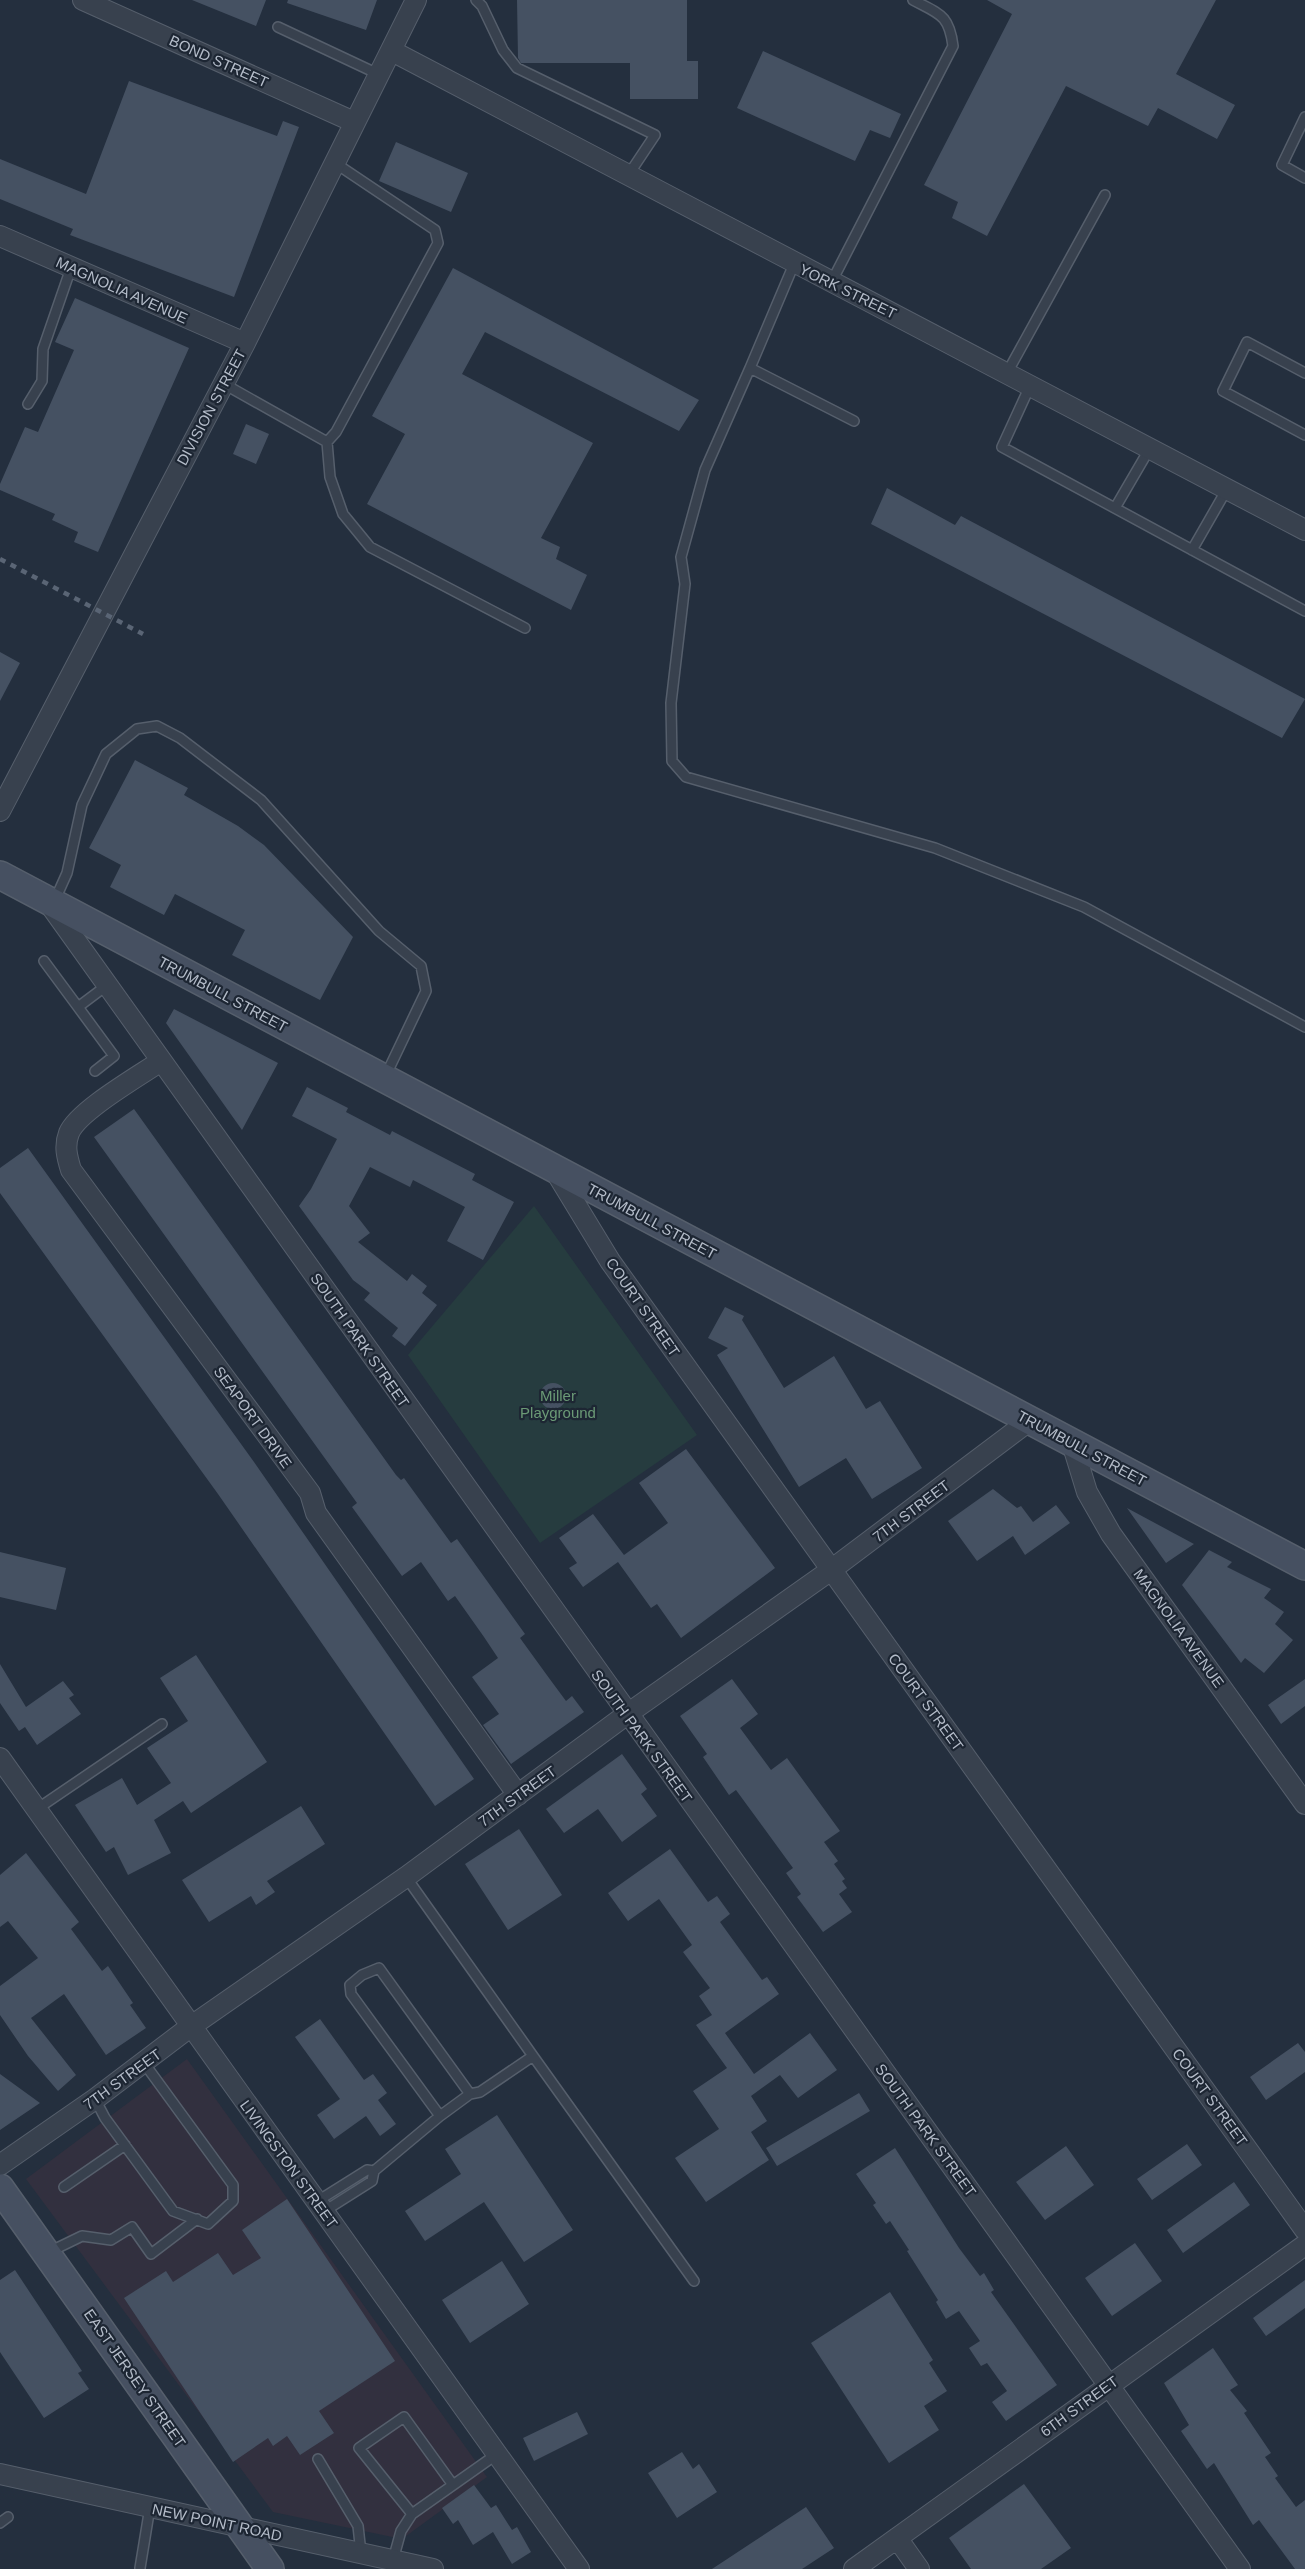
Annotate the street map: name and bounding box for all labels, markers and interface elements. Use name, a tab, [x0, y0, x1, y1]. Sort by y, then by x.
street label: BOND STREET	[167, 32, 271, 90]
street label: MAGNOLIA AVENUE	[54, 253, 190, 327]
street label: YORK STREET	[797, 260, 899, 322]
street label: DIVISION STREET	[173, 346, 249, 468]
street label: TRUMBULL STREET	[156, 953, 290, 1035]
street label: TRUMBULL STREET	[585, 1180, 719, 1262]
street label: COURT STREET	[603, 1255, 683, 1359]
street label: SOUTH PARK STREET	[307, 1270, 413, 1410]
street label: SEAPORT DRIVE	[211, 1363, 295, 1471]
park label: Miller Playground	[520, 1387, 596, 1421]
street label: TRUMBULL STREET	[1015, 1407, 1149, 1489]
street label: 7TH STREET	[869, 1477, 953, 1545]
street label: MAGNOLIA AVENUE	[1130, 1565, 1228, 1691]
street label: COURT STREET	[885, 1650, 967, 1754]
street label: SOUTH PARK STREET	[588, 1666, 696, 1806]
street label: 7TH STREET	[475, 1762, 559, 1830]
street label: 7TH STREET	[80, 2045, 164, 2113]
street label: COURT STREET	[1169, 2045, 1251, 2149]
street label: SOUTH PARK STREET	[872, 2060, 980, 2200]
street label: LIVINGSTON STREET	[237, 2097, 341, 2231]
street label: EAST JERSEY STREET	[81, 2306, 189, 2450]
street label: 6TH STREET	[1037, 2372, 1121, 2440]
street label: NEW POINT ROAD	[151, 2500, 284, 2544]

